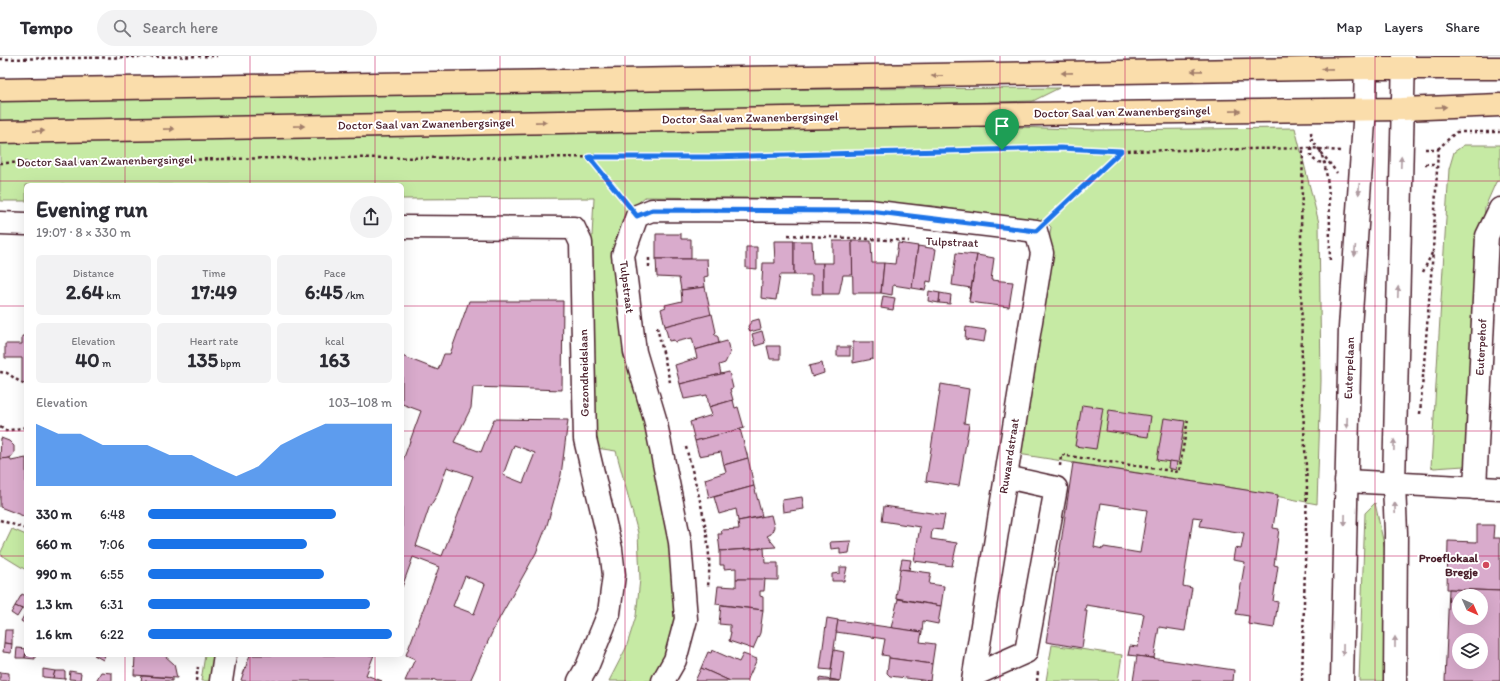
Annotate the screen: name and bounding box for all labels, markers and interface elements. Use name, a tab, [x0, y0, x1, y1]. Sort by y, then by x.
search box	[97, 10, 377, 46]
text: Tempo	[20, 16, 73, 39]
icon: search	[111, 17, 133, 39]
text: Search here	[143, 19, 218, 37]
text: Map	[1337, 19, 1362, 36]
text: Layers	[1384, 19, 1423, 36]
text: Share	[1445, 19, 1480, 36]
one-way arrow	[1320, 66, 1333, 72]
one-way arrow	[1190, 68, 1203, 74]
one-way arrow	[1061, 70, 1073, 77]
one-way arrow	[930, 73, 943, 79]
street label: Doctor Saal van Zwanenbergsingel	[1033, 103, 1211, 121]
one-way arrow	[1435, 104, 1448, 110]
one-way arrow	[1229, 107, 1241, 114]
street label: Doctor Saal van Zwanenbergsingel	[661, 109, 839, 127]
pin	[985, 109, 1019, 150]
street label: Doctor Saal van Zwanenbergsingel	[337, 115, 515, 133]
icon: arrive	[991, 115, 1013, 137]
one-way arrow	[535, 119, 548, 125]
one-way arrow	[293, 123, 305, 130]
one-way arrow	[163, 126, 176, 132]
one-way arrow	[33, 128, 46, 134]
street label: Doctor Saal van Zwanenbergsingel	[16, 152, 194, 170]
one-way arrow	[1398, 156, 1405, 168]
one-way arrow	[1356, 183, 1362, 196]
text: Evening run	[36, 196, 148, 223]
button: share	[350, 196, 392, 238]
text: 19:07 · 8 × 330 m	[36, 225, 131, 240]
street label: Tulpstraat	[925, 234, 979, 250]
one-way arrow	[1352, 245, 1359, 257]
street label: Tulpstraat	[617, 260, 637, 315]
text: Distance	[73, 267, 114, 280]
text: Time	[202, 267, 226, 280]
text: Pace	[324, 267, 346, 280]
text: 2.64	[66, 280, 104, 304]
text: 17:49	[191, 280, 237, 304]
text: 6:45	[305, 280, 343, 304]
one-way arrow	[1394, 286, 1401, 298]
text: km	[104, 289, 121, 302]
text: /km	[343, 289, 364, 302]
street label: Euterpehof	[1473, 318, 1490, 376]
street label: Gezondheidslaan	[576, 328, 592, 417]
text: Elevation	[71, 335, 115, 348]
text: Heart rate	[190, 335, 238, 348]
text: kcal	[325, 335, 344, 348]
street label: Euterpelaan	[1341, 336, 1357, 399]
text: 40	[75, 348, 100, 372]
text: 135	[187, 348, 218, 372]
text: 163	[319, 348, 350, 372]
text: m	[100, 357, 111, 370]
text: bpm	[218, 357, 241, 370]
text: Elevation	[36, 395, 88, 410]
text: 103–108 m	[329, 395, 392, 410]
street label: Ruwaardstraat	[996, 417, 1022, 495]
one-way arrow	[1344, 417, 1351, 429]
one-way arrow	[1391, 439, 1398, 451]
one-way arrow	[1391, 502, 1398, 514]
text: 330 m	[36, 507, 72, 522]
text: 6:48	[100, 507, 125, 522]
one-way arrow	[1342, 514, 1348, 527]
text: 660 m	[36, 537, 72, 552]
text: 7:06	[100, 537, 125, 552]
place label: Proeflokaal Bregje	[1419, 551, 1479, 580]
marker: Proeflokaal Bregje	[1481, 560, 1491, 570]
text: 990 m	[36, 567, 71, 582]
text: 6:55	[100, 567, 124, 582]
north arrow	[1452, 589, 1488, 625]
map controls	[1452, 589, 1488, 669]
text: 1.3 km	[36, 597, 72, 612]
text: 6:31	[100, 597, 123, 612]
text: 1.6 km	[36, 627, 72, 642]
text: 6:22	[100, 627, 124, 642]
button: layers	[1452, 633, 1488, 669]
one-way arrow	[1392, 635, 1398, 648]
one-way arrow	[1340, 644, 1346, 657]

